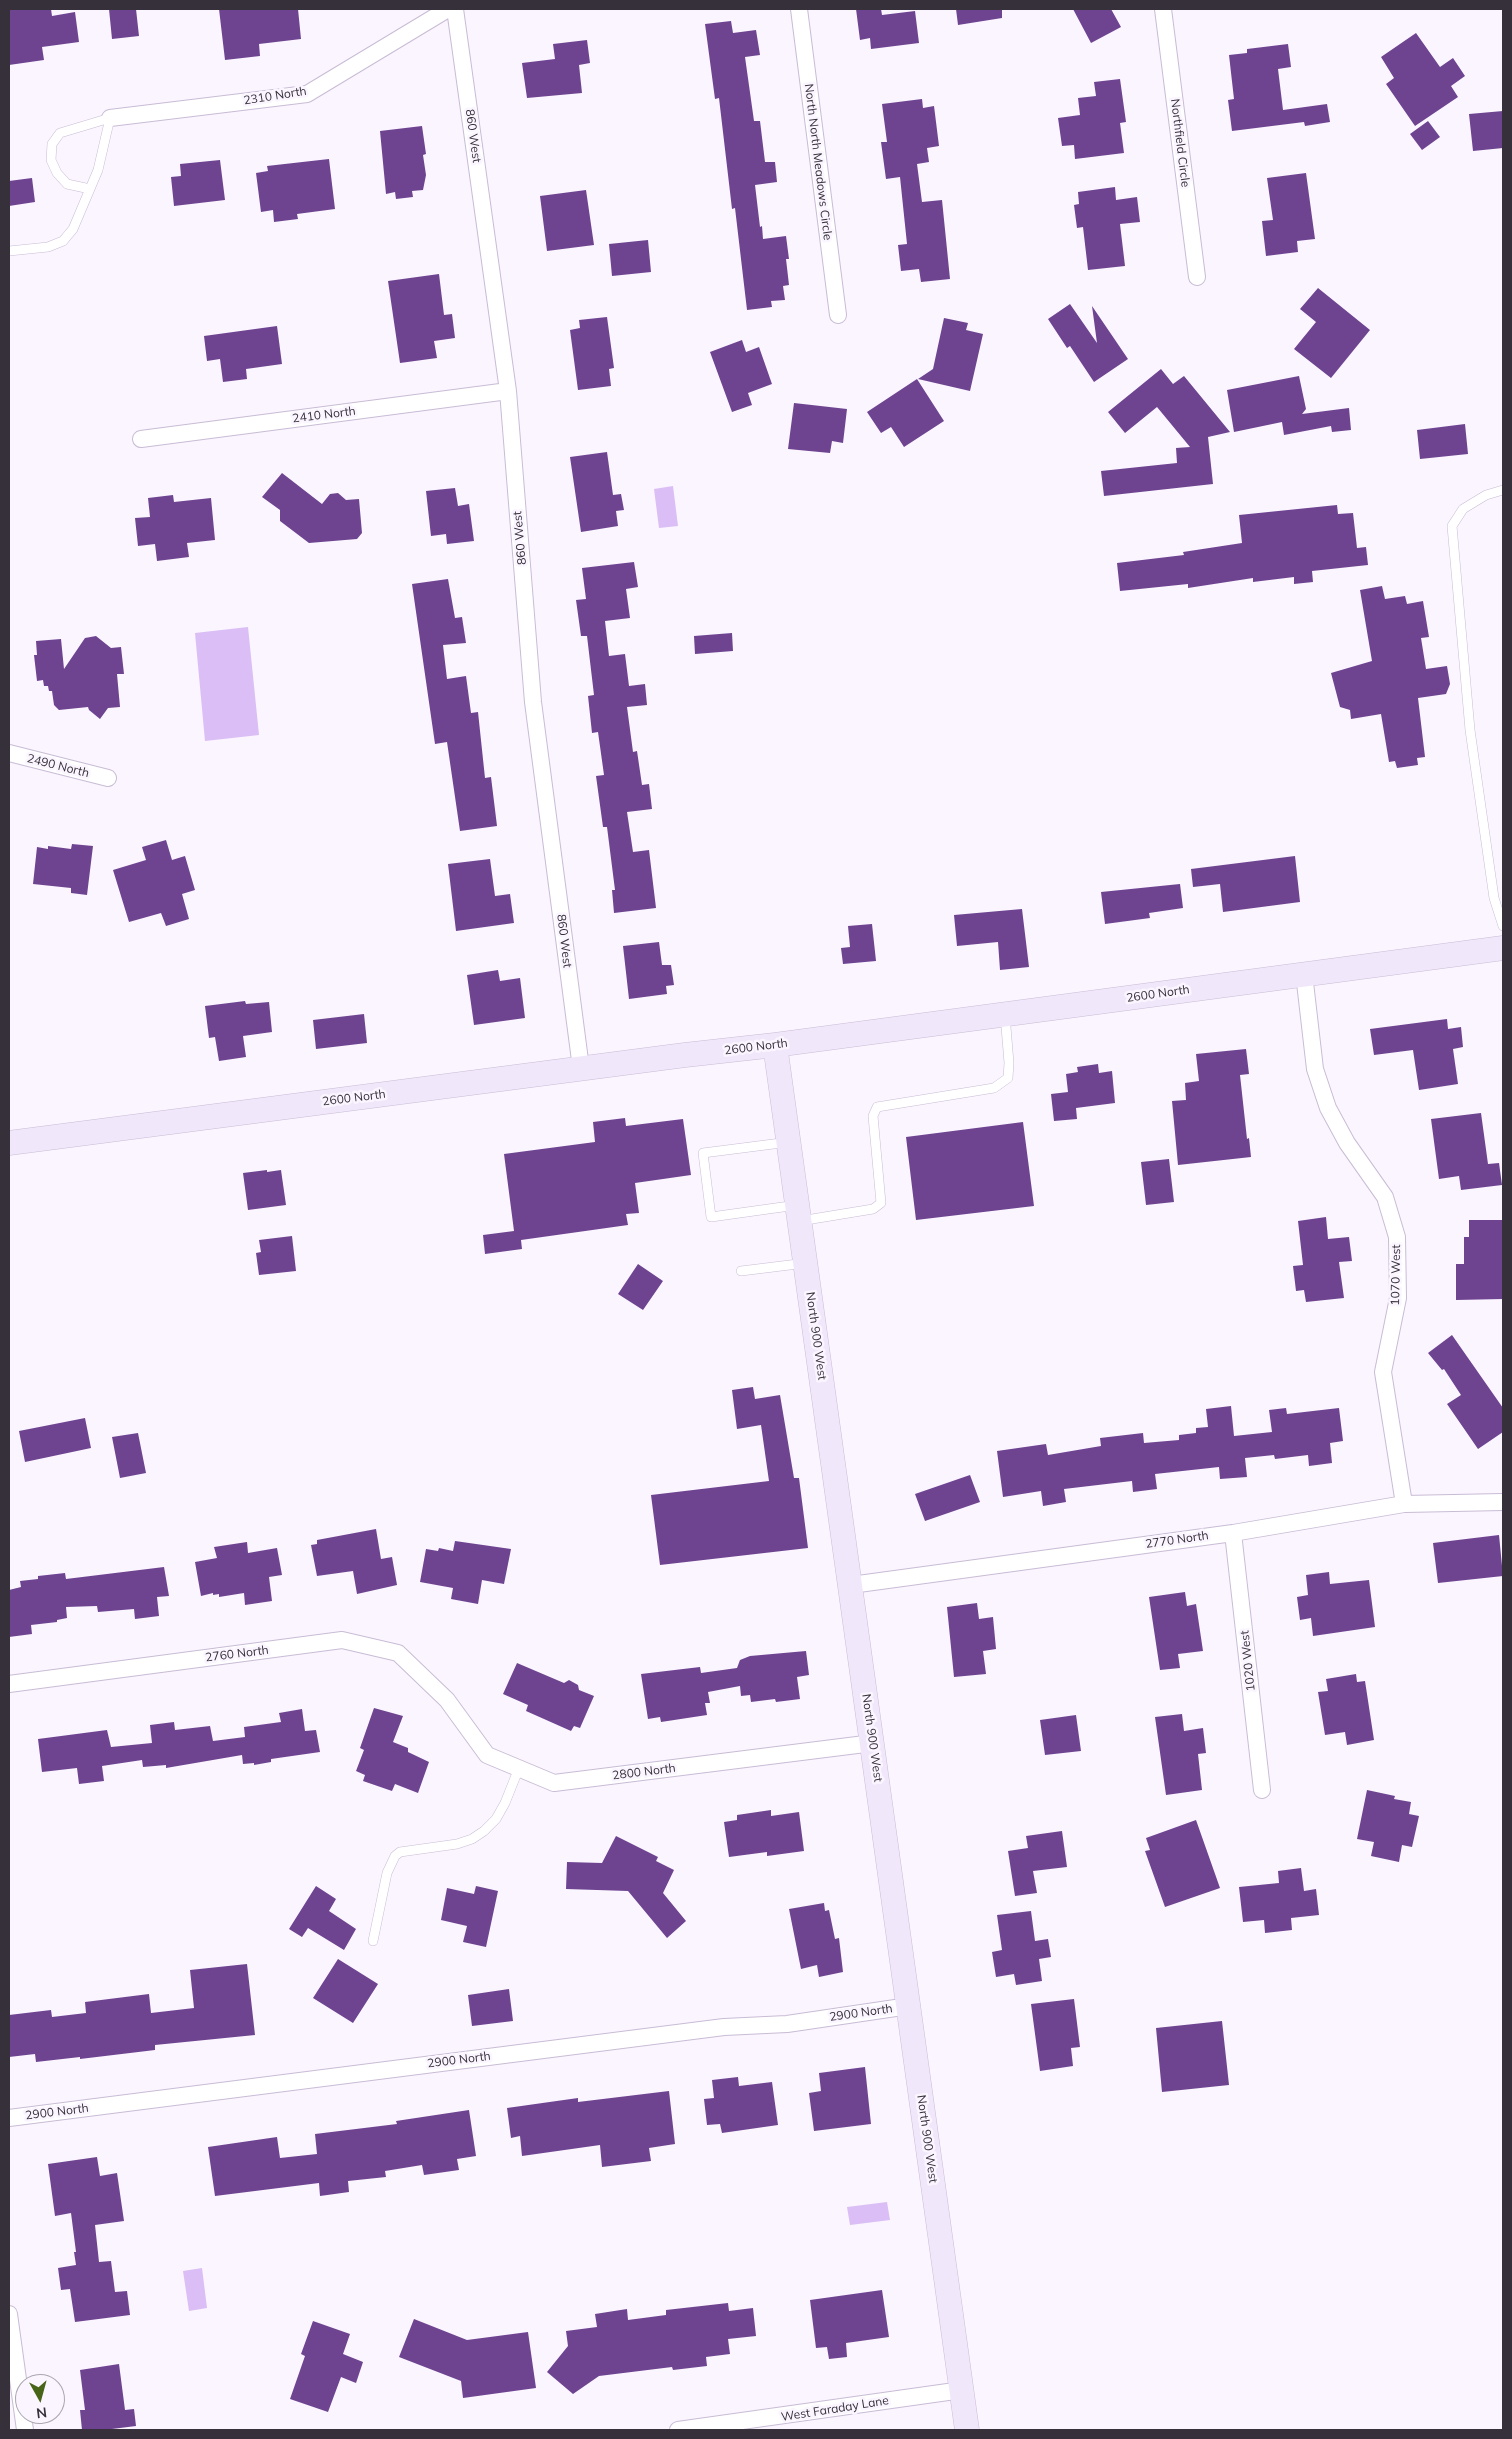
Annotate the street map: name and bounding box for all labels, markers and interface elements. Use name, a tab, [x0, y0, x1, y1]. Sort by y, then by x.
street label: North North Meadows Circle	[801, 83, 835, 241]
street label: 2310 North	[242, 84, 308, 108]
street label: Northfield Circle	[1167, 98, 1193, 188]
street label: 860 West	[462, 108, 484, 164]
street label: 2410 North	[292, 404, 356, 426]
street label: 860 West	[510, 510, 530, 566]
street label: 2490 North	[25, 751, 91, 781]
street label: 860 West	[554, 913, 574, 969]
street label: 2600 North	[1125, 982, 1191, 1006]
street label: 2600 North	[724, 1036, 788, 1058]
street label: 2600 North	[322, 1087, 386, 1109]
street label: 1070 West	[1388, 1244, 1404, 1306]
street label: North 900 West	[803, 1291, 829, 1381]
street label: 2770 North	[1144, 1528, 1210, 1552]
street label: 1020 West	[1238, 1630, 1258, 1692]
street label: 2760 North	[205, 1643, 269, 1665]
street label: North 900 West	[859, 1693, 885, 1783]
street label: 2800 North	[612, 1761, 676, 1783]
street label: 2900 North	[828, 2001, 894, 2025]
street label: 2900 North	[427, 2049, 491, 2071]
street label: North 900 West	[914, 2094, 940, 2184]
street label: 2900 North	[25, 2101, 89, 2123]
north arrow	[15, 2374, 65, 2424]
street label: West Faraday Lane	[780, 2393, 890, 2425]
text: N	[35, 2403, 48, 2422]

